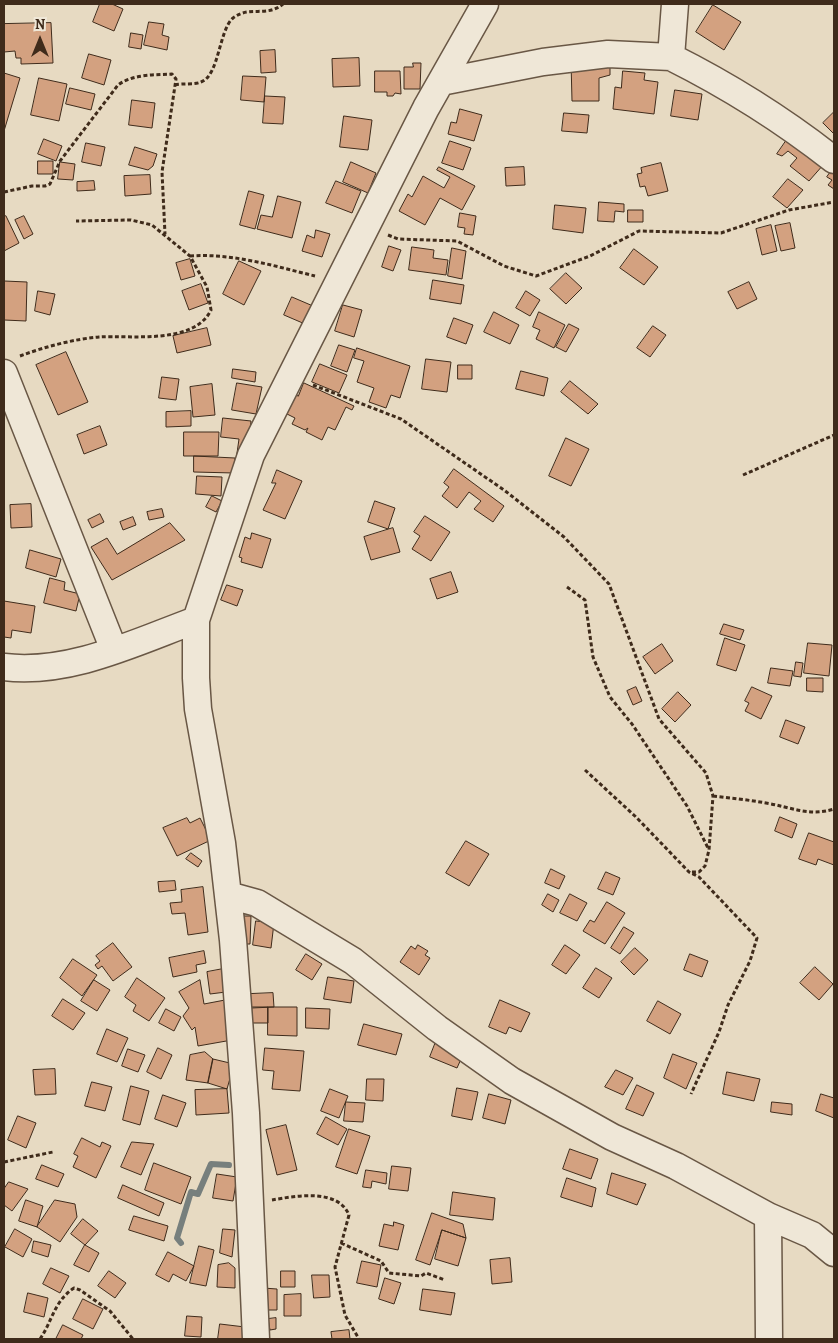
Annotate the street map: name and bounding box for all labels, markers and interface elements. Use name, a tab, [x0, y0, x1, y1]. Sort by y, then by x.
north arrow	[15, 15, 65, 65]
text: N	[35, 15, 45, 34]

